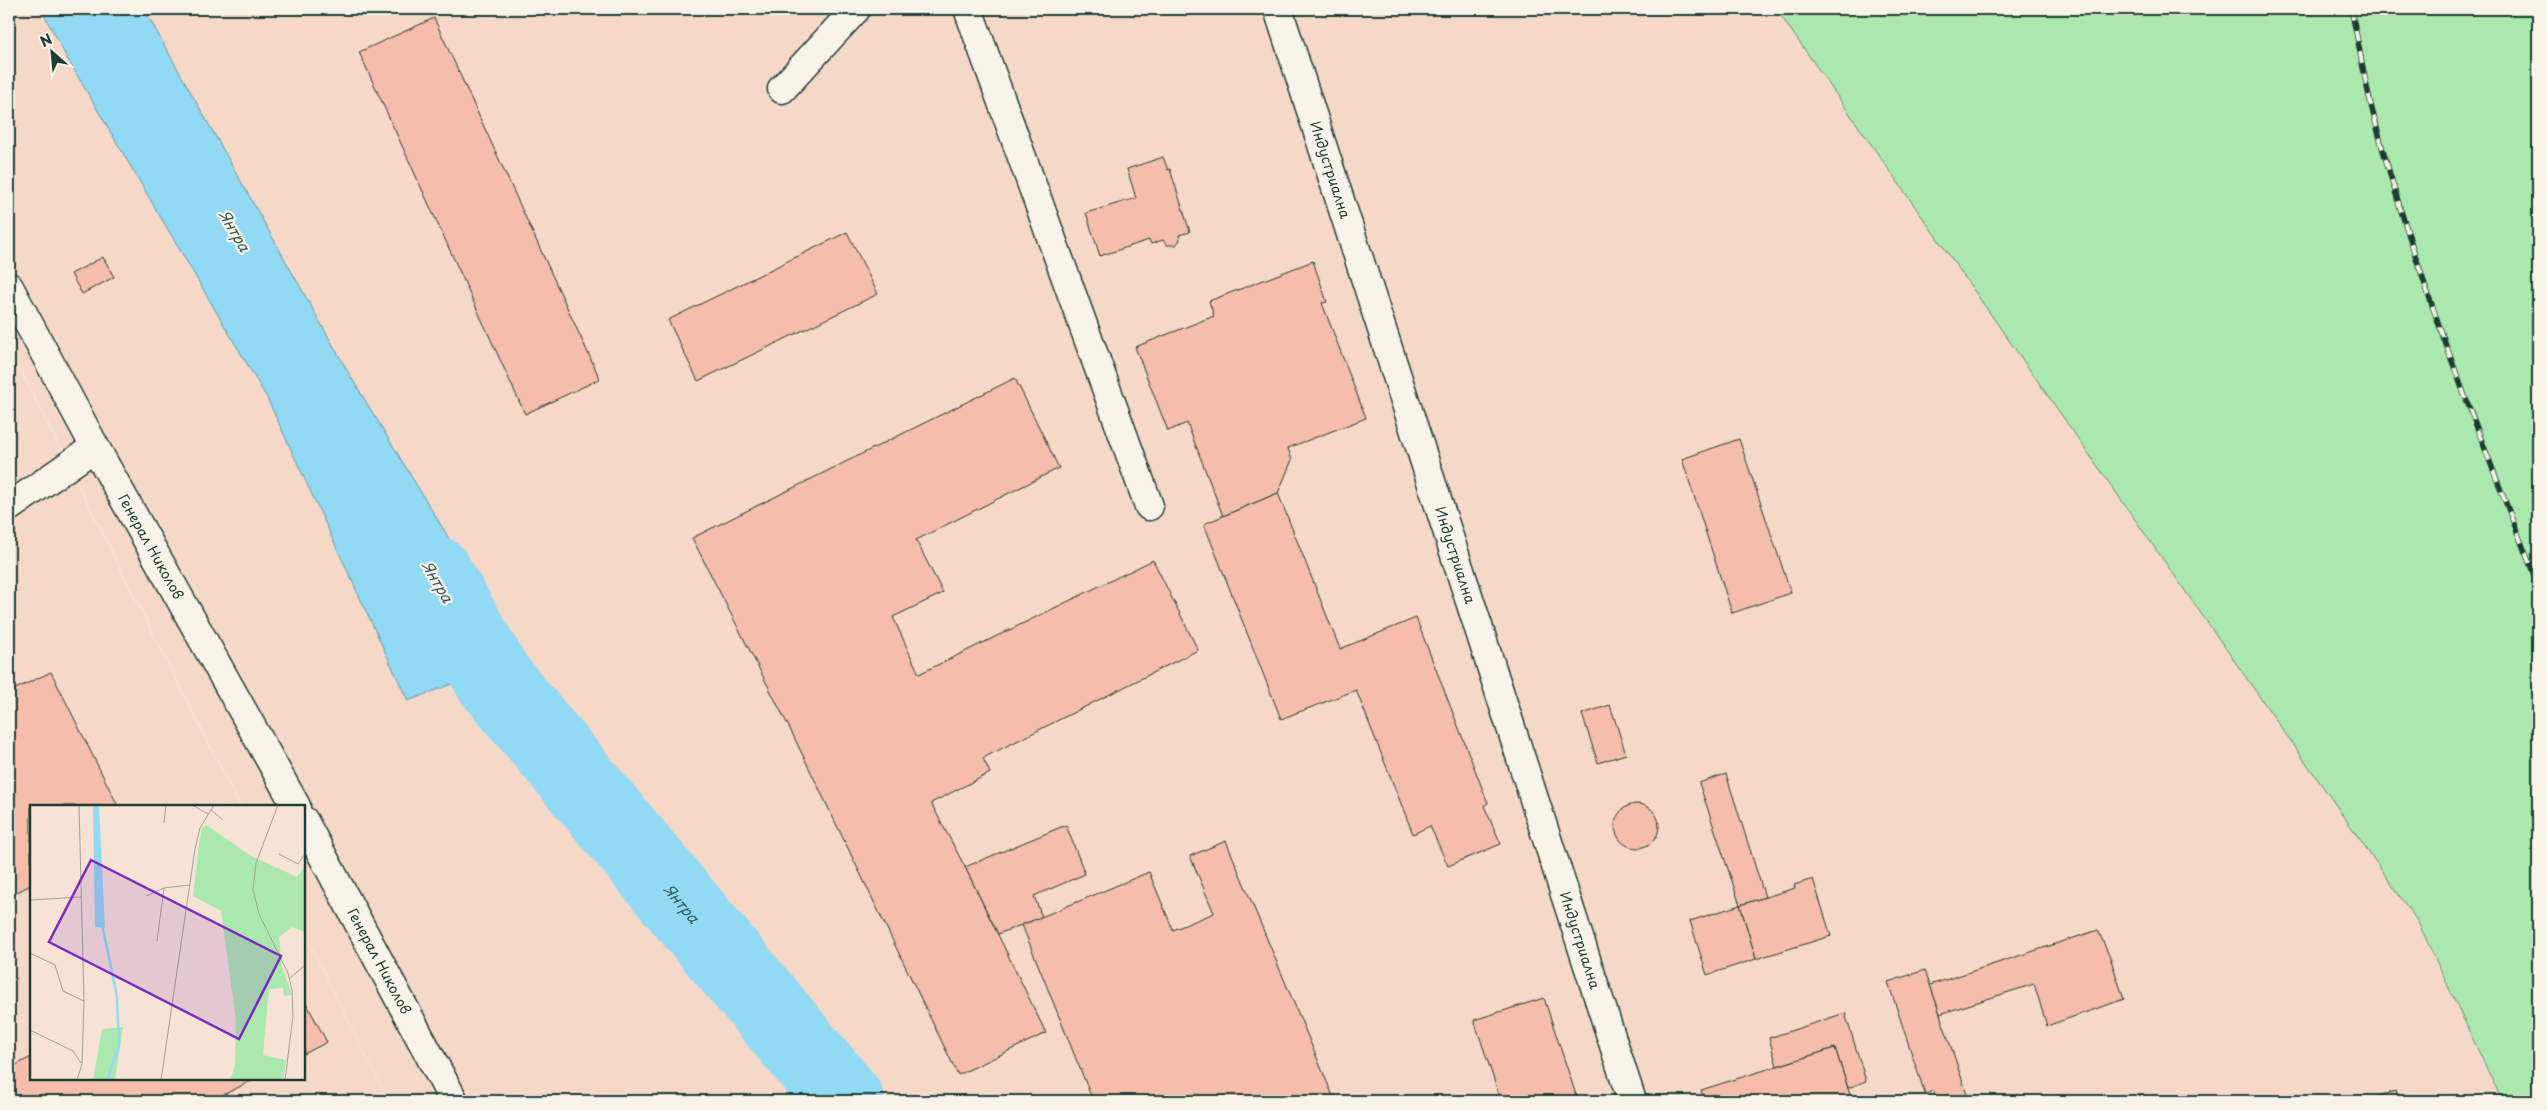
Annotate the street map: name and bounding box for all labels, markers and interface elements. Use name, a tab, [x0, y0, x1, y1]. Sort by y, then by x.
north arrow	[28, 28, 78, 78]
text: N	[36, 28, 56, 52]
street label: Индустриална	[1305, 118, 1356, 221]
water label: Янтра	[214, 205, 257, 256]
street label: Генерал Николов	[113, 490, 189, 603]
street label: Индустриална	[1430, 503, 1481, 607]
water label: Янтра	[417, 556, 460, 607]
inset map	[30, 805, 305, 1080]
water label: Янтра	[659, 878, 706, 928]
street label: Индустриална	[1555, 889, 1606, 992]
street label: Генерал Николов	[342, 904, 417, 1018]

